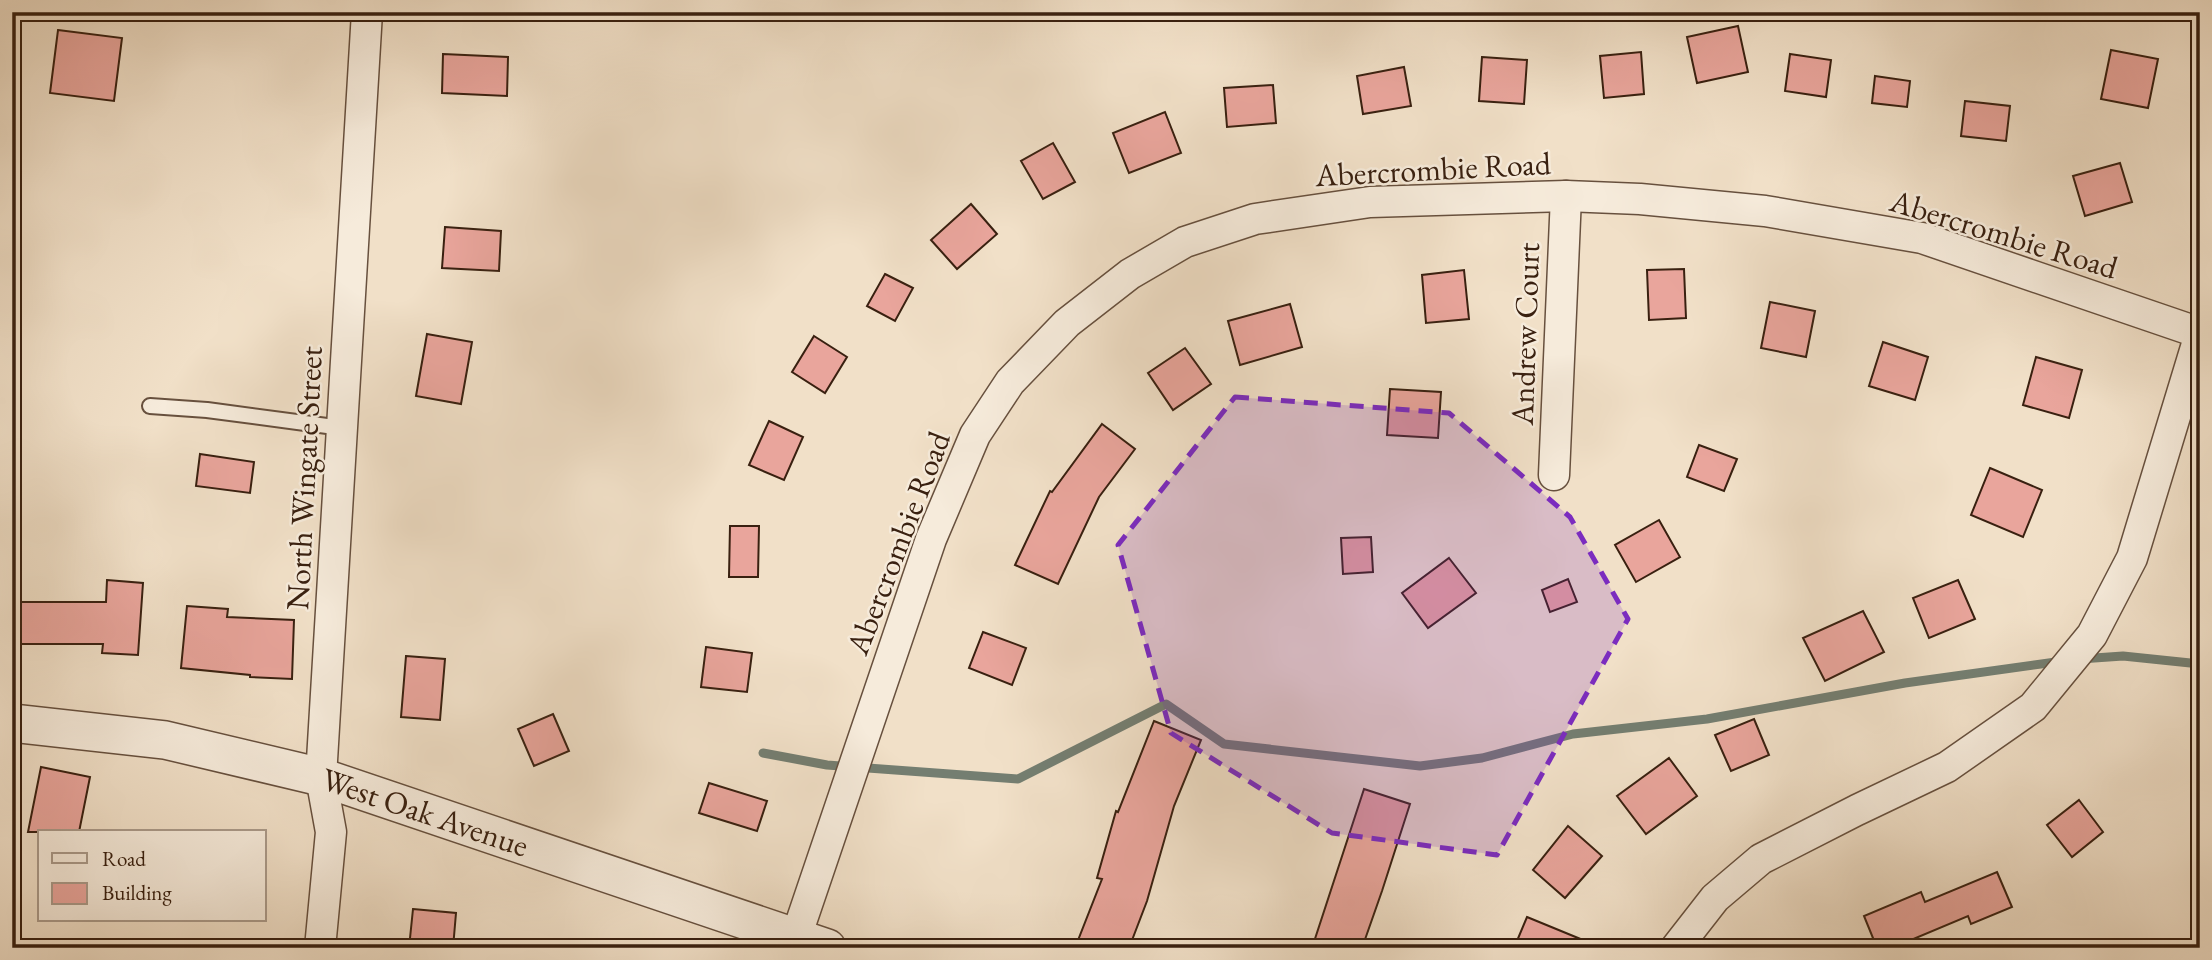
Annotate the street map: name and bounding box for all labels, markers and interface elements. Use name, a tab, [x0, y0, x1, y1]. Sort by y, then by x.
street label: Abercrombie Road	[1313, 142, 1553, 196]
street label: Abercrombie Road	[1884, 179, 2124, 289]
street label: Andrew Court	[1501, 242, 1549, 427]
street label: North Wingate Street	[276, 345, 332, 611]
street label: Abercrombie Road	[836, 425, 960, 662]
street label: West Oak Avenue	[316, 758, 534, 867]
legend	[38, 830, 266, 922]
text: Road	[102, 845, 146, 872]
text: Building	[102, 879, 172, 906]

